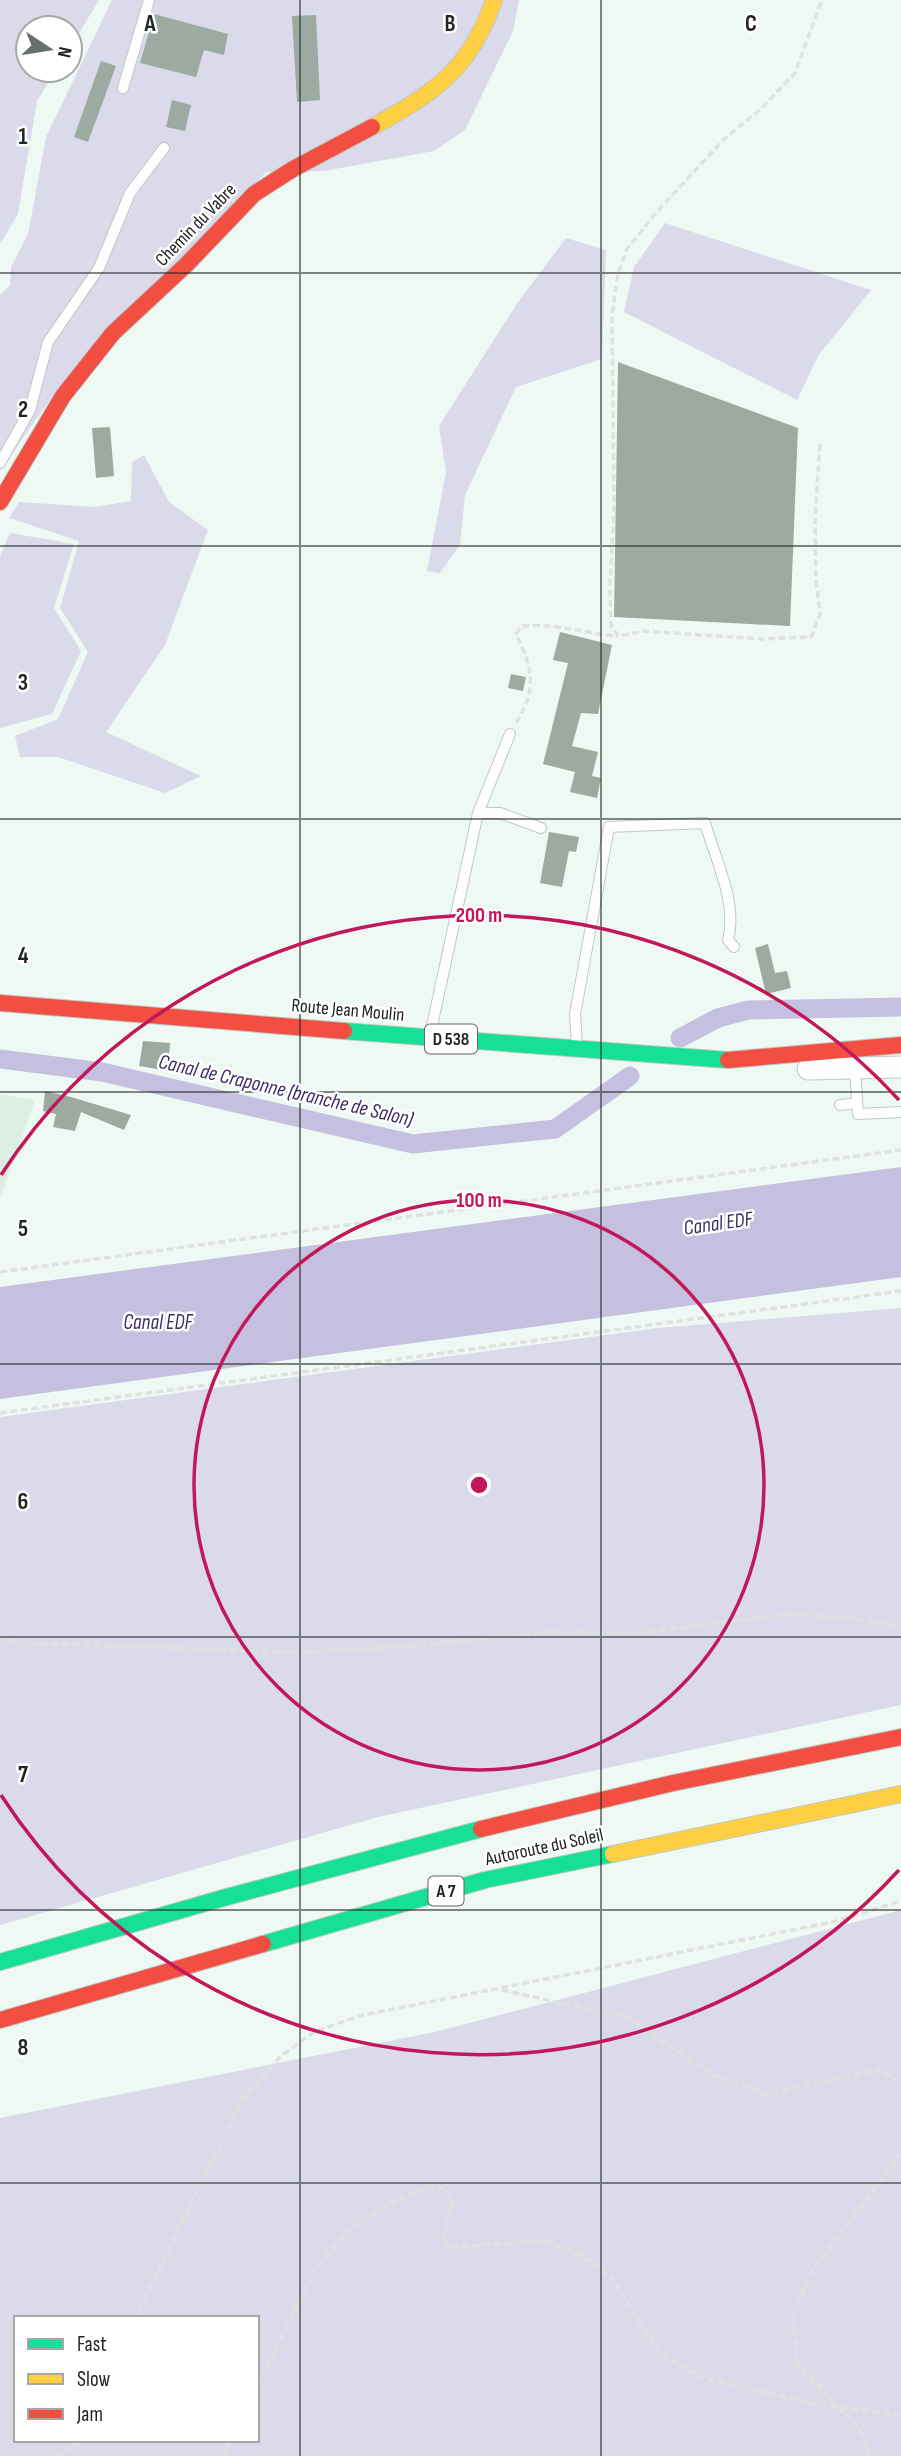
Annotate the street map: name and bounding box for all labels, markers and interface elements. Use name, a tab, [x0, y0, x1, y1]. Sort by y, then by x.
text: A	[144, 10, 157, 38]
text: B	[445, 10, 456, 38]
text: C	[745, 10, 757, 38]
north arrow	[14, 14, 84, 84]
text: N	[52, 45, 76, 60]
text: 1	[18, 123, 28, 151]
street label: Chemin du Vabre	[151, 179, 241, 271]
text: 2	[18, 396, 28, 424]
text: 3	[18, 669, 28, 697]
text: 200 m	[456, 903, 502, 928]
text: 4	[18, 942, 29, 970]
street label: Route Jean Moulin	[290, 994, 405, 1027]
road number: D 538	[425, 1024, 477, 1054]
water label: Canal de Craponne (branche de Salon)	[156, 1049, 416, 1132]
text: 100 m	[456, 1188, 502, 1213]
water label: Canal EDF	[682, 1206, 755, 1241]
text: 5	[18, 1215, 28, 1243]
water label: Canal EDF	[123, 1310, 194, 1335]
centre of rings	[467, 1473, 491, 1497]
text: 6	[18, 1488, 28, 1516]
text: 7	[18, 1761, 28, 1789]
street label: Autoroute du Soleil	[482, 1824, 605, 1871]
road number: A 7	[428, 1877, 464, 1906]
text: 8	[18, 2034, 29, 2062]
legend	[14, 2316, 259, 2442]
text: Fast	[77, 2332, 107, 2357]
text: Slow	[77, 2367, 111, 2392]
text: Jam	[76, 2402, 103, 2427]

